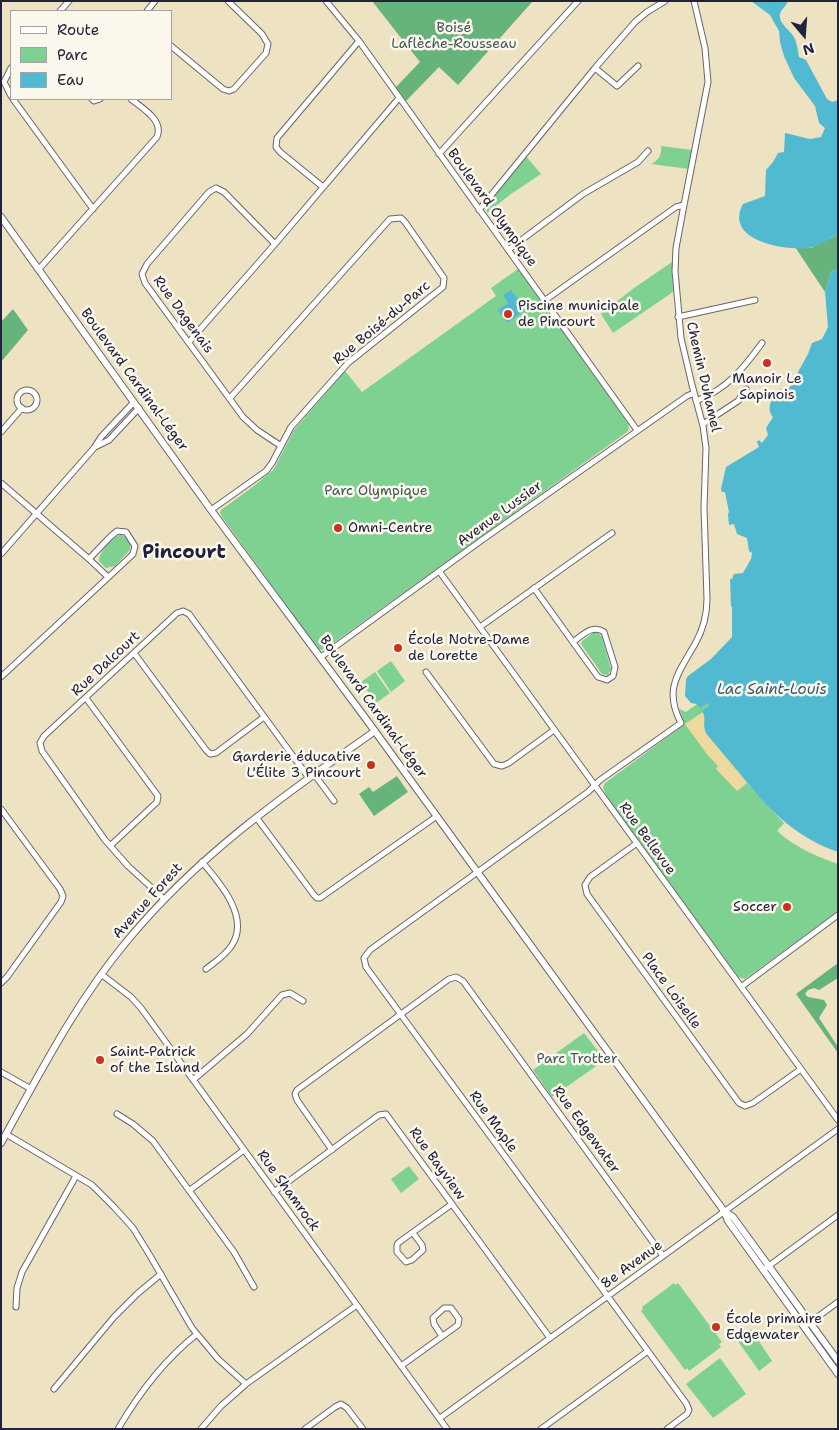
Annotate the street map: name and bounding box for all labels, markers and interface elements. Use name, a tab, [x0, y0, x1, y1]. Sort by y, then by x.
legend	[10, 10, 172, 100]
north arrow	[779, 10, 829, 60]
text: Route	[57, 20, 99, 40]
park label: Boisé Laflèche-Rousseau	[391, 20, 517, 52]
text: N	[801, 39, 817, 60]
text: Parc	[57, 45, 88, 65]
text: Eau	[57, 70, 84, 90]
street label: Boulevard Olympique	[444, 146, 540, 270]
street label: Rue Dagenais	[149, 273, 217, 357]
street label: Rue Boisé-du-Parc	[330, 278, 434, 368]
place label: Piscine municipale de Pincourt	[518, 298, 639, 331]
street label: Boulevard Cardinal-Léger	[77, 305, 191, 455]
marker: Piscine municipale de Pincourt	[502, 308, 514, 320]
street label: Chemin Duhamel	[682, 320, 724, 434]
marker: Manoir Le Sapinois	[761, 357, 773, 369]
place label: Manoir Le Sapinois	[732, 371, 802, 404]
street label: Avenue Lussier	[454, 478, 546, 550]
park label: Parc Olympique	[324, 483, 428, 499]
place label: Omni-Centre	[348, 520, 432, 536]
marker: Omni-Centre	[332, 522, 344, 534]
district label: Pincourt	[142, 542, 226, 564]
street label: Rue Dalcourt	[68, 628, 144, 700]
street label: Boulevard Cardinal-Léger	[316, 632, 430, 782]
place label: École Notre-Dame de Lorette	[408, 632, 530, 664]
marker: École Notre-Dame de Lorette	[392, 642, 404, 654]
water label: Lac Saint-Louis	[717, 681, 827, 699]
place label: Garderie éducative L'Élite 3 Pincourt	[232, 749, 361, 782]
marker: Garderie éducative L'Élite 3 Pincourt	[365, 759, 377, 771]
street label: Rue Bellevue	[615, 800, 679, 878]
street label: Avenue Forest	[110, 860, 186, 942]
place label: Soccer	[733, 899, 777, 915]
marker: Soccer	[781, 901, 793, 913]
street label: Place Loiselle	[638, 949, 704, 1033]
place label: Saint-Patrick of the Island	[110, 1044, 200, 1076]
park label: Parc Trotter	[536, 1051, 618, 1067]
marker: Saint-Patrick of the Island	[94, 1054, 106, 1066]
street label: Rue Edgewater	[549, 1083, 623, 1177]
street label: Rue Maple	[465, 1088, 521, 1156]
street label: Rue Bayview	[405, 1124, 469, 1204]
street label: Rue Shamrock	[253, 1147, 323, 1235]
street label: 8e Avenue	[598, 1237, 666, 1293]
place label: École primaire Edgewater	[726, 1311, 822, 1344]
marker: École primaire Edgewater	[710, 1321, 722, 1333]

